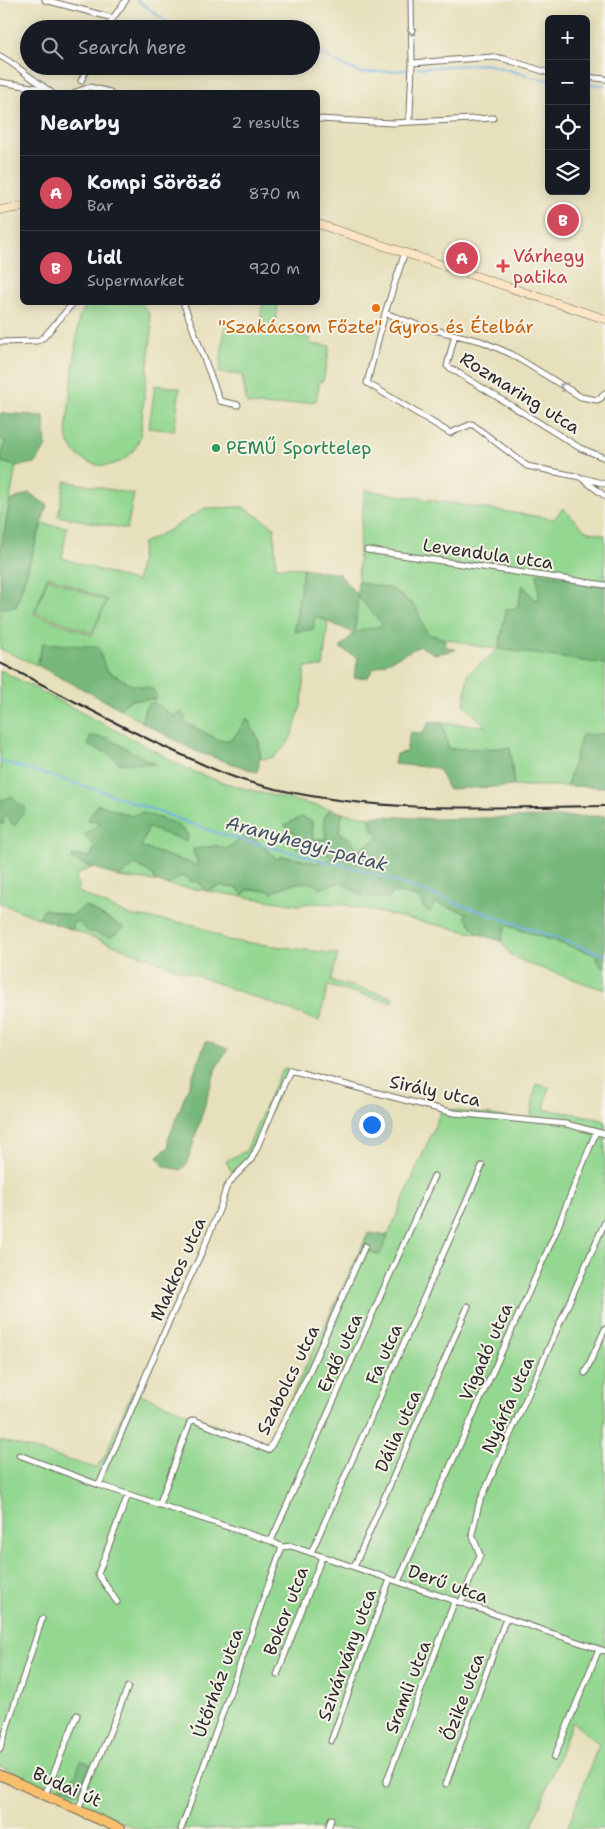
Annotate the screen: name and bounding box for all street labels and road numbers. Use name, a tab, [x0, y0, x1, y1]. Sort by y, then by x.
street label: Rozmaring utca	[455, 346, 585, 440]
street label: Levendula utca	[421, 533, 555, 575]
street label: Sirály utca	[387, 1070, 483, 1112]
street label: Makkos utca	[144, 1213, 212, 1325]
street label: Vigadó utca	[454, 1299, 518, 1405]
street label: Erdő utca	[312, 1310, 368, 1396]
street label: Fa utca	[360, 1320, 408, 1388]
street label: Szabolcs utca	[251, 1321, 325, 1439]
street label: Nyárfa utca	[476, 1353, 540, 1457]
street label: Dália utca	[369, 1386, 427, 1476]
street label: Derű utca	[405, 1559, 491, 1609]
street label: Bokor utca	[258, 1563, 314, 1659]
street label: Szivárvány utca	[312, 1586, 382, 1724]
street label: Útőrház utca	[187, 1625, 249, 1741]
street label: Sramli utca	[379, 1637, 437, 1737]
street label: Őzike utca	[436, 1650, 490, 1744]
street label: Budai út	[29, 1761, 105, 1813]

